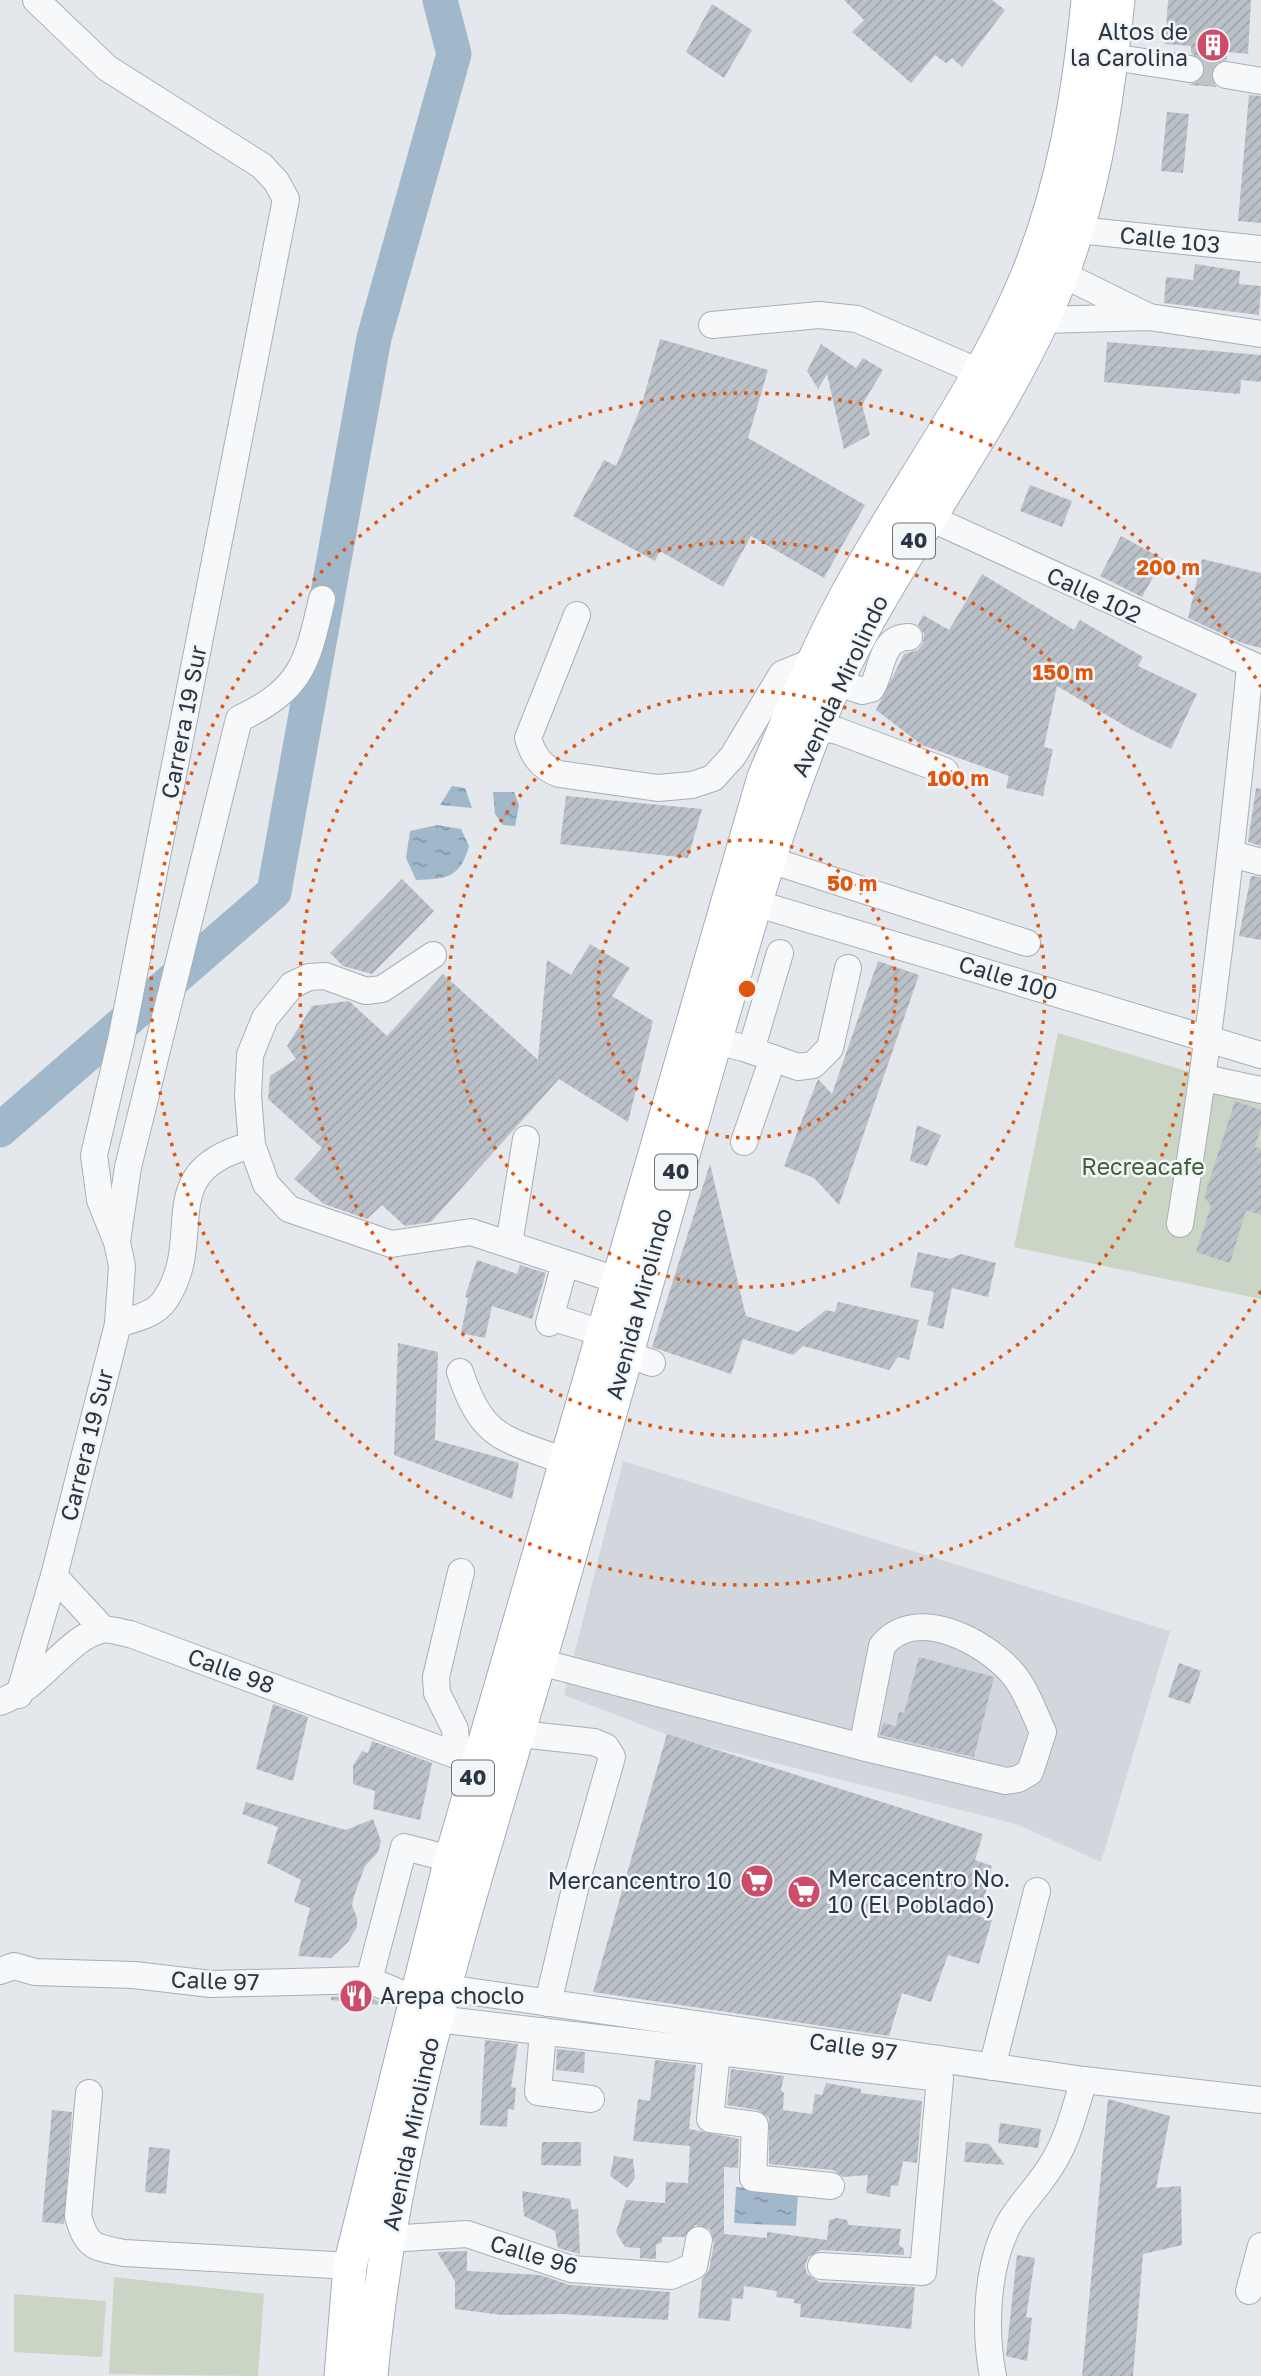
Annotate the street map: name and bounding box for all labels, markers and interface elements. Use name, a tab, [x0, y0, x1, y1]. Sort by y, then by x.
place label: Altos de la Carolina	[1070, 17, 1188, 71]
building icon: Altos de la Carolina	[1194, 26, 1232, 64]
street label: Calle 103	[1118, 220, 1222, 258]
road number: 40	[893, 524, 935, 558]
text: 200 m	[1136, 554, 1200, 580]
street label: Calle 102	[1043, 560, 1146, 628]
street label: Avenida Mirolindo	[785, 590, 893, 781]
street label: Carrera 19 Sur	[154, 643, 212, 801]
text: 150 m	[1033, 659, 1093, 685]
text: 100 m	[927, 765, 989, 791]
text: 50 m	[827, 870, 877, 896]
street label: Calle 100	[955, 949, 1061, 1005]
centre of rings	[735, 977, 759, 1001]
park label: Recreacafe	[1081, 1152, 1205, 1180]
road number: 40	[655, 1154, 697, 1190]
street label: Avenida Mirolindo	[599, 1205, 677, 1403]
street label: Carrera 19 Sur	[54, 1366, 118, 1524]
street label: Calle 98	[184, 1641, 278, 1699]
road number: 40	[452, 1760, 494, 1796]
supermarket icon: Mercancentro 10	[738, 1862, 776, 1900]
place label: Mercacentro No. 10 (El Poblado)	[828, 1864, 1010, 1918]
place label: Mercancentro 10	[548, 1866, 732, 1894]
supermarket icon: Mercacentro No. 10 (El Poblado)	[785, 1873, 823, 1911]
street label: Calle 97	[170, 1964, 260, 1996]
restaurant icon: Arepa choclo	[337, 1977, 375, 2015]
place label: Arepa choclo	[380, 1981, 524, 2009]
street label: Calle 97	[807, 2026, 899, 2066]
street label: Avenida Mirolindo	[376, 2034, 444, 2233]
street label: Calle 96	[487, 2228, 581, 2280]

